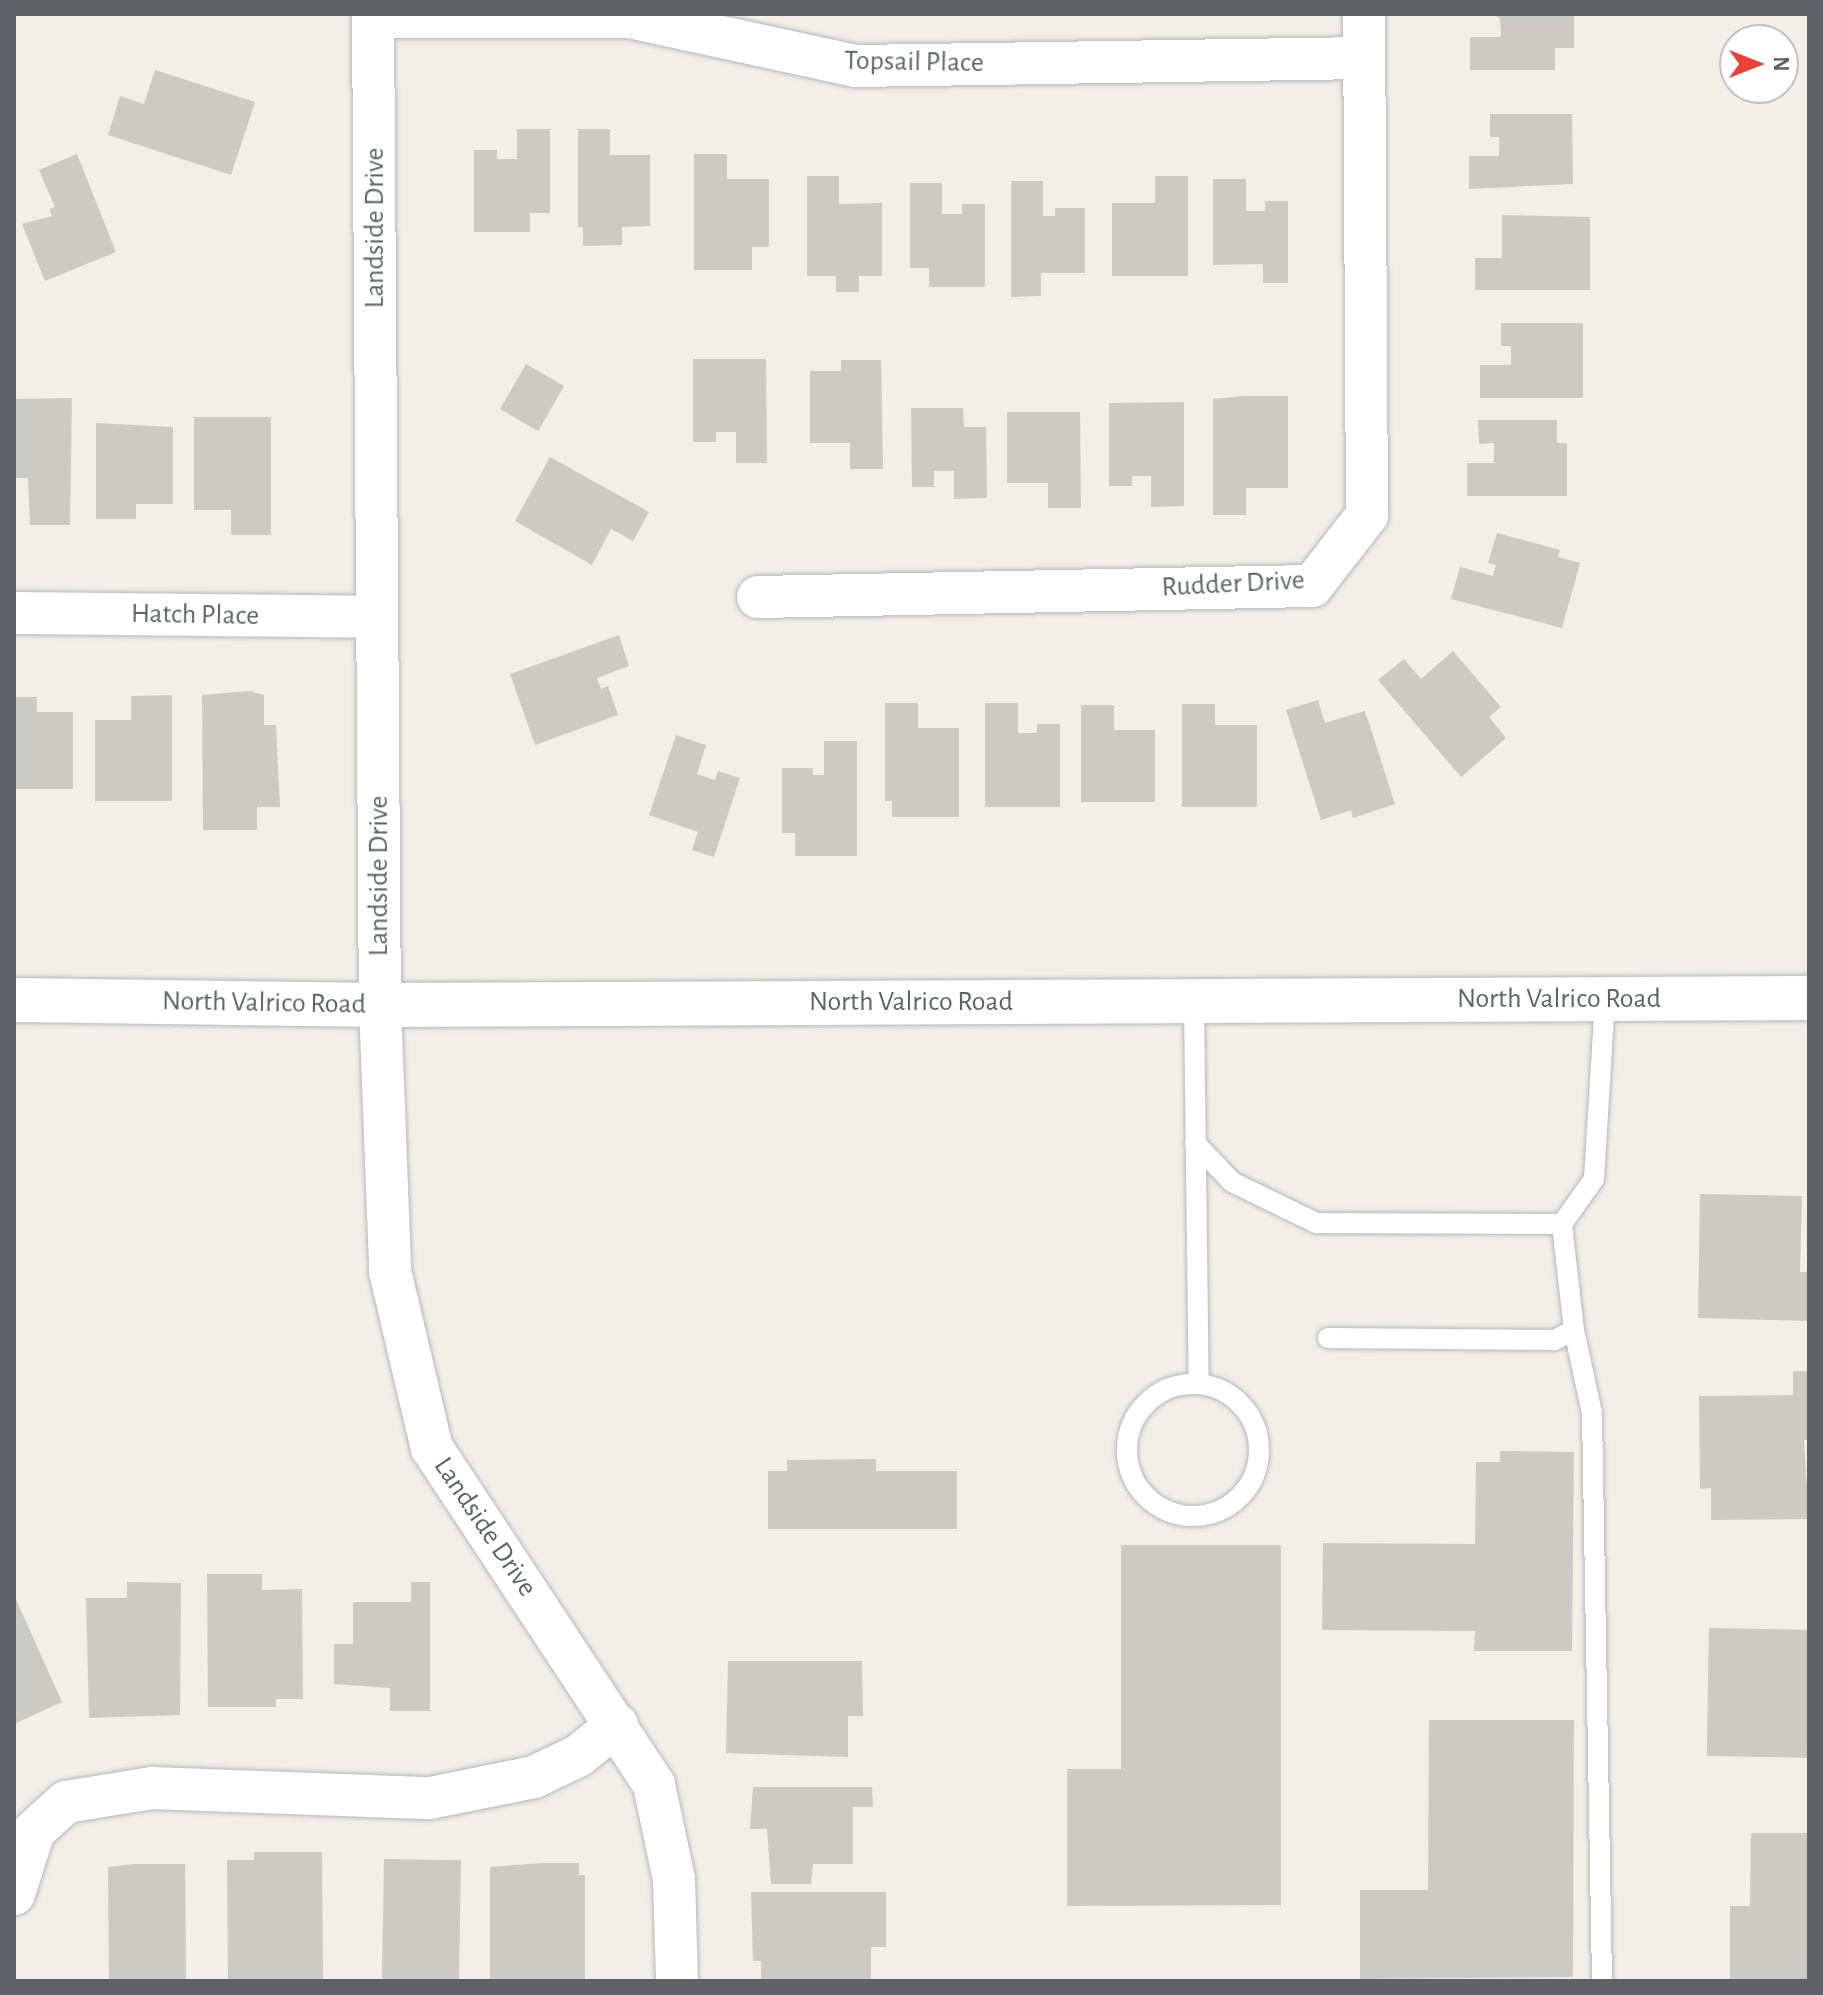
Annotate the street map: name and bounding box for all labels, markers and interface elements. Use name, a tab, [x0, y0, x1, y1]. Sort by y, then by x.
north arrow	[1719, 24, 1799, 104]
street label: Topsail Place	[844, 44, 984, 80]
text: N	[1770, 56, 1792, 72]
street label: Landside Drive	[358, 148, 392, 308]
street label: Rudder Drive	[1161, 563, 1305, 605]
street label: Hatch Place	[131, 597, 259, 633]
street label: Landside Drive	[362, 796, 396, 956]
street label: North Valrico Road	[1457, 982, 1661, 1016]
street label: North Valrico Road	[162, 984, 366, 1022]
street label: North Valrico Road	[809, 985, 1013, 1019]
street label: Landside Drive	[426, 1451, 544, 1603]

